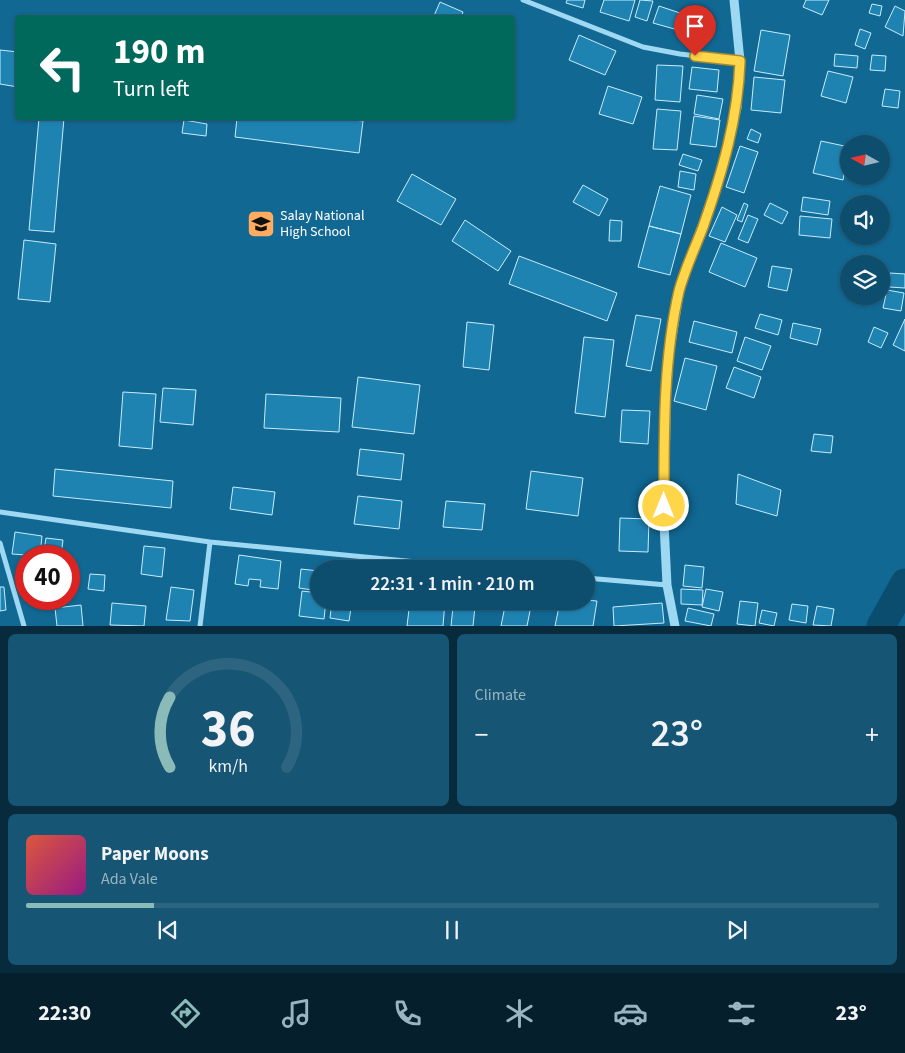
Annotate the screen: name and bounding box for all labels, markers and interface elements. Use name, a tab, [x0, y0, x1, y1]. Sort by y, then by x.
pin	[674, 5, 716, 56]
icon: arrive	[681, 12, 709, 40]
text: 190 m	[113, 27, 205, 77]
icon: left	[30, 35, 95, 100]
text: Turn left	[113, 73, 189, 105]
north arrow	[840, 135, 890, 185]
map controls	[840, 135, 890, 305]
button: sound	[840, 195, 890, 245]
place label: Salay National High School	[280, 206, 365, 242]
school or university icon: Salay National High School	[246, 209, 276, 239]
button: layers	[840, 255, 890, 305]
position arrow	[637, 479, 689, 531]
speed limit sign: 40	[15, 545, 80, 610]
text: 22:31 · 1 min · 210 m	[370, 571, 535, 598]
text: Climate	[475, 684, 526, 706]
text: 36	[201, 693, 256, 767]
text: 23°	[651, 707, 703, 761]
text: −	[475, 715, 488, 755]
text: +	[865, 715, 879, 755]
text: km/h	[208, 754, 248, 779]
text: Paper Moons	[101, 841, 209, 868]
text: Ada Vale	[101, 868, 158, 890]
icon: previous	[154, 916, 182, 944]
icon: pause	[438, 916, 466, 944]
icon: next	[723, 916, 751, 944]
icon: directions	[168, 996, 203, 1031]
icon: music	[279, 996, 314, 1031]
icon: phone	[390, 996, 425, 1031]
icon: climate	[502, 996, 537, 1031]
icon: car	[613, 996, 648, 1031]
icon: filters	[724, 996, 759, 1031]
text: 22:30	[38, 997, 91, 1029]
text: 23°	[836, 997, 867, 1029]

